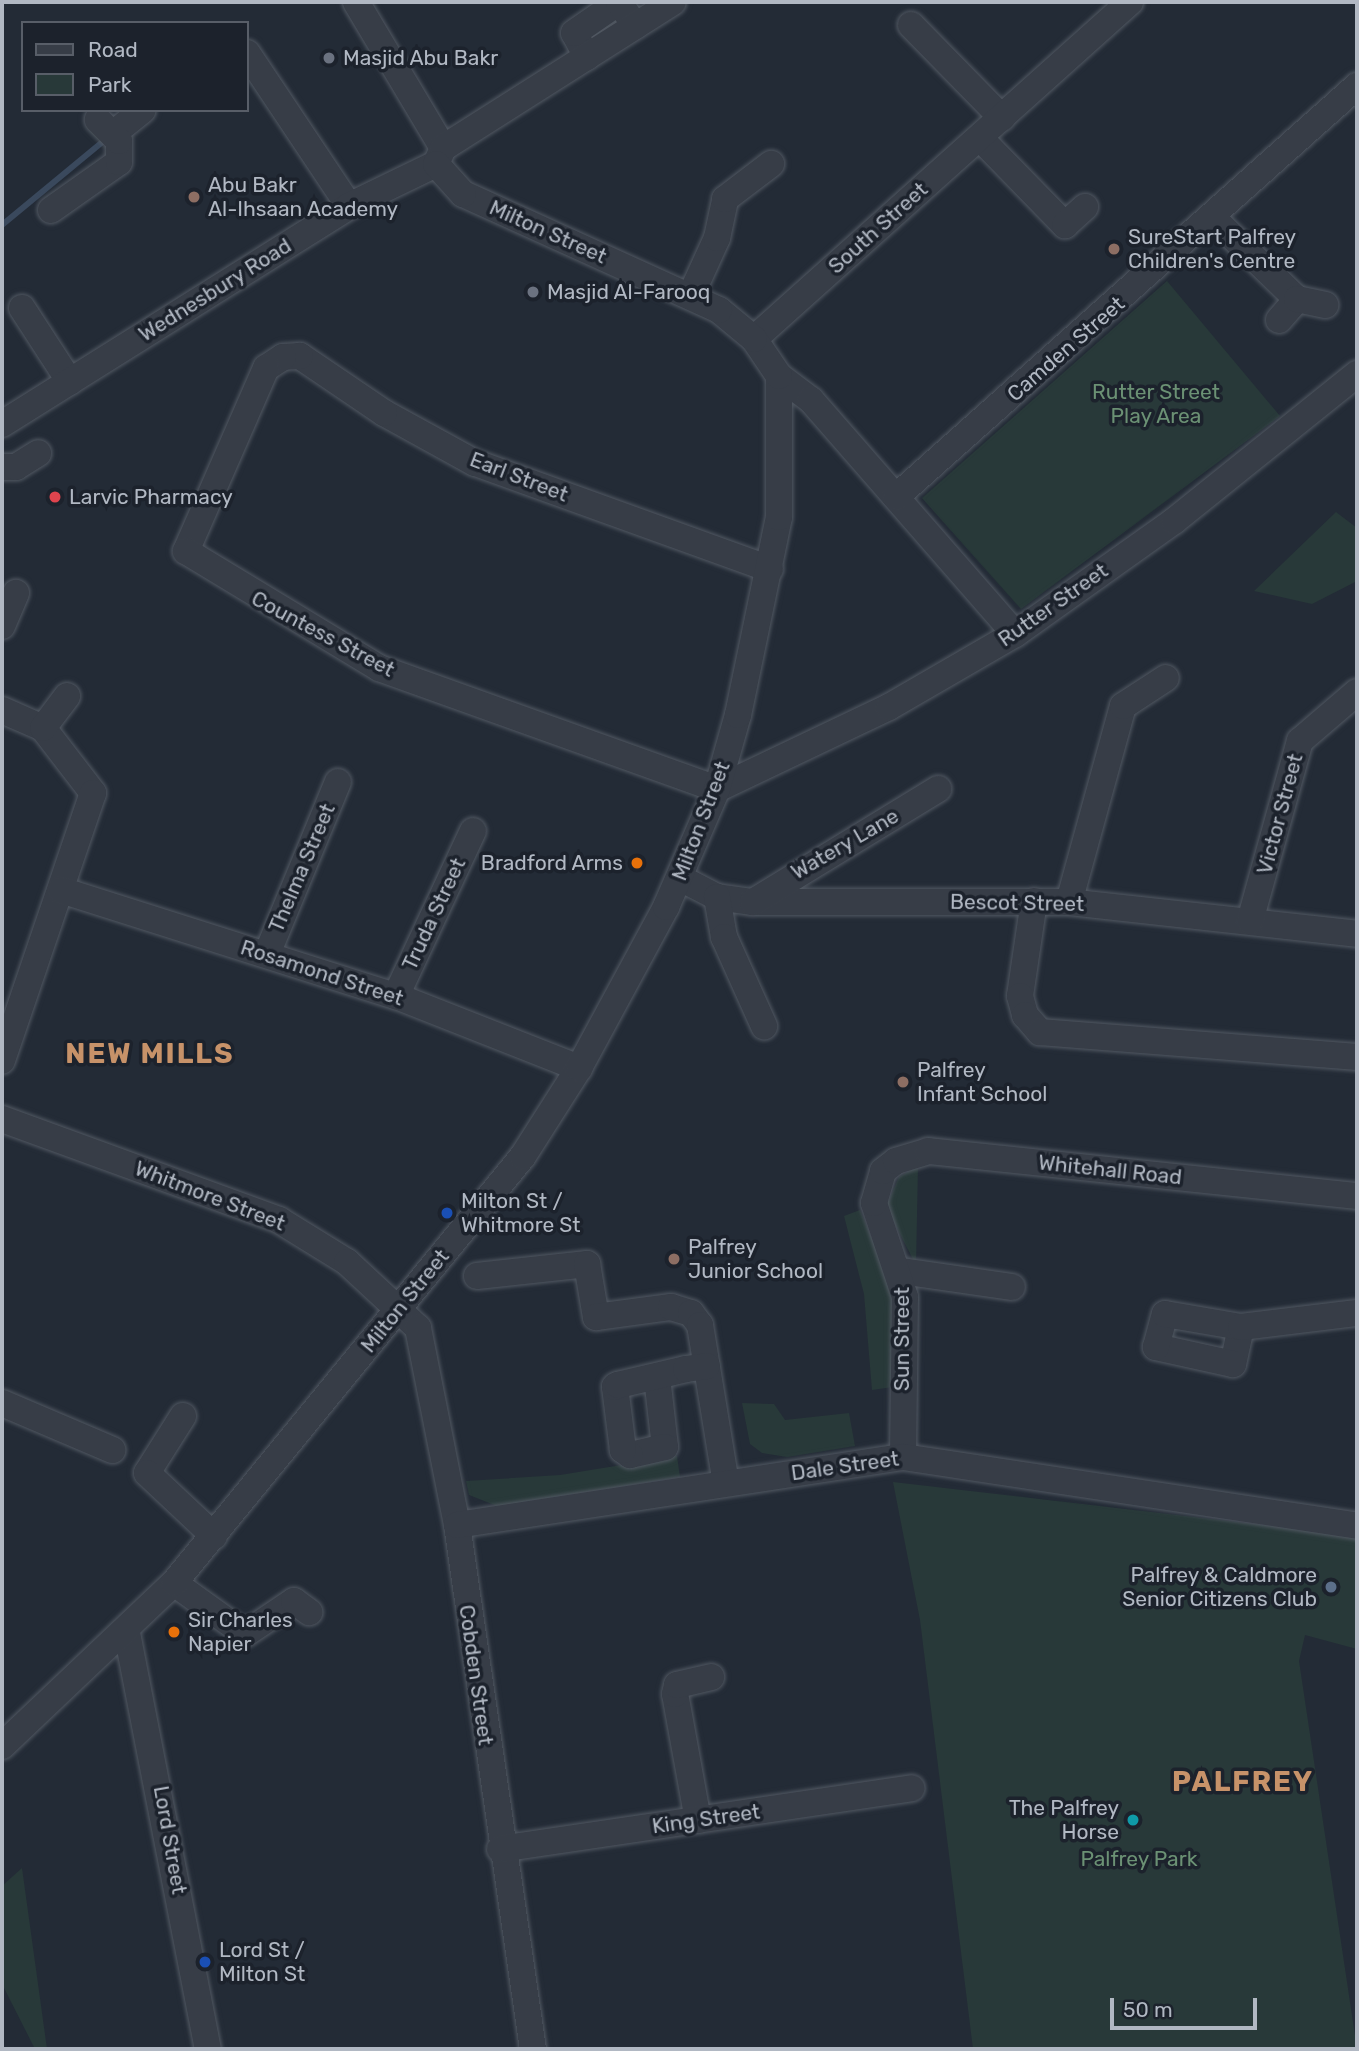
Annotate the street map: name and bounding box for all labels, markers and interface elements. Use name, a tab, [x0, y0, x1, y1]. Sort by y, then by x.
legend	[21, 21, 248, 112]
text: Road	[88, 37, 138, 62]
place label: Masjid Abu Bakr	[343, 45, 499, 71]
marker: Masjid Abu Bakr	[321, 50, 337, 66]
text: Park	[88, 72, 132, 97]
place label: Abu Bakr Al-Ihsaan Academy	[208, 172, 399, 222]
street label: South Street	[823, 177, 933, 279]
marker: Abu Bakr Al-Ihsaan Academy	[186, 189, 202, 205]
street label: Milton Street	[485, 195, 611, 269]
place label: SureStart Palfrey Children's Centre	[1128, 224, 1296, 274]
street label: Wednesbury Road	[134, 233, 296, 347]
marker: SureStart Palfrey Children's Centre	[1106, 241, 1122, 257]
place label: Masjid Al-Farooq	[547, 279, 711, 305]
marker: Masjid Al-Farooq	[525, 284, 541, 300]
street label: Camden Street	[1002, 291, 1130, 407]
park label: Rutter Street Play Area	[1092, 379, 1220, 429]
street label: Earl Street	[466, 447, 572, 507]
place label: Larvic Pharmacy	[69, 484, 233, 510]
marker: Larvic Pharmacy	[47, 489, 63, 505]
street label: Rutter Street	[993, 558, 1113, 652]
street label: Countess Street	[247, 586, 399, 682]
street label: Victor Street	[1252, 751, 1308, 877]
street label: Milton Street	[667, 758, 735, 884]
street label: Thelma Street	[264, 800, 340, 936]
street label: Watery Lane	[787, 803, 903, 885]
place label: Bradford Arms	[480, 850, 623, 876]
street label: Truda Street	[397, 854, 471, 974]
marker: Bradford Arms	[629, 855, 645, 871]
street label: Bescot Street	[950, 889, 1084, 917]
street label: Rosamond Street	[237, 935, 407, 1011]
district label: NEW MILLS	[66, 1037, 234, 1071]
place label: Palfrey Infant School	[917, 1057, 1047, 1107]
marker: Palfrey Infant School	[895, 1074, 911, 1090]
street label: Whitehall Road	[1037, 1150, 1183, 1190]
street label: Whitmore Street	[131, 1156, 289, 1236]
place label: Milton St / Whitmore St	[461, 1188, 581, 1238]
marker: Milton St / Whitmore St	[439, 1205, 455, 1221]
place label: Palfrey Junior School	[688, 1234, 824, 1284]
street label: Milton Street	[356, 1244, 454, 1358]
marker: Palfrey Junior School	[666, 1251, 682, 1267]
street label: Sun Street	[889, 1287, 915, 1391]
street label: Dale Street	[789, 1446, 901, 1486]
place label: Palfrey & Caldmore Senior Citizens Club	[1122, 1562, 1317, 1612]
marker: Palfrey & Caldmore Senior Citizens Club	[1323, 1579, 1339, 1595]
street label: Cobden Street	[454, 1603, 498, 1747]
place label: Sir Charles Napier	[188, 1607, 293, 1657]
marker: Sir Charles Napier	[166, 1624, 182, 1640]
district label: PALFREY	[1173, 1765, 1313, 1799]
street label: Lord Street	[148, 1784, 192, 1896]
place label: The Palfrey Horse	[1009, 1795, 1119, 1845]
street label: King Street	[650, 1799, 762, 1839]
marker: The Palfrey Horse	[1125, 1812, 1141, 1828]
park label: Palfrey Park	[1080, 1846, 1198, 1872]
place label: Lord St / Milton St	[219, 1937, 305, 1987]
marker: Lord St / Milton St	[197, 1954, 213, 1970]
scale bar	[1114, 1984, 1261, 2028]
text: 50 m	[1123, 1997, 1173, 2022]

